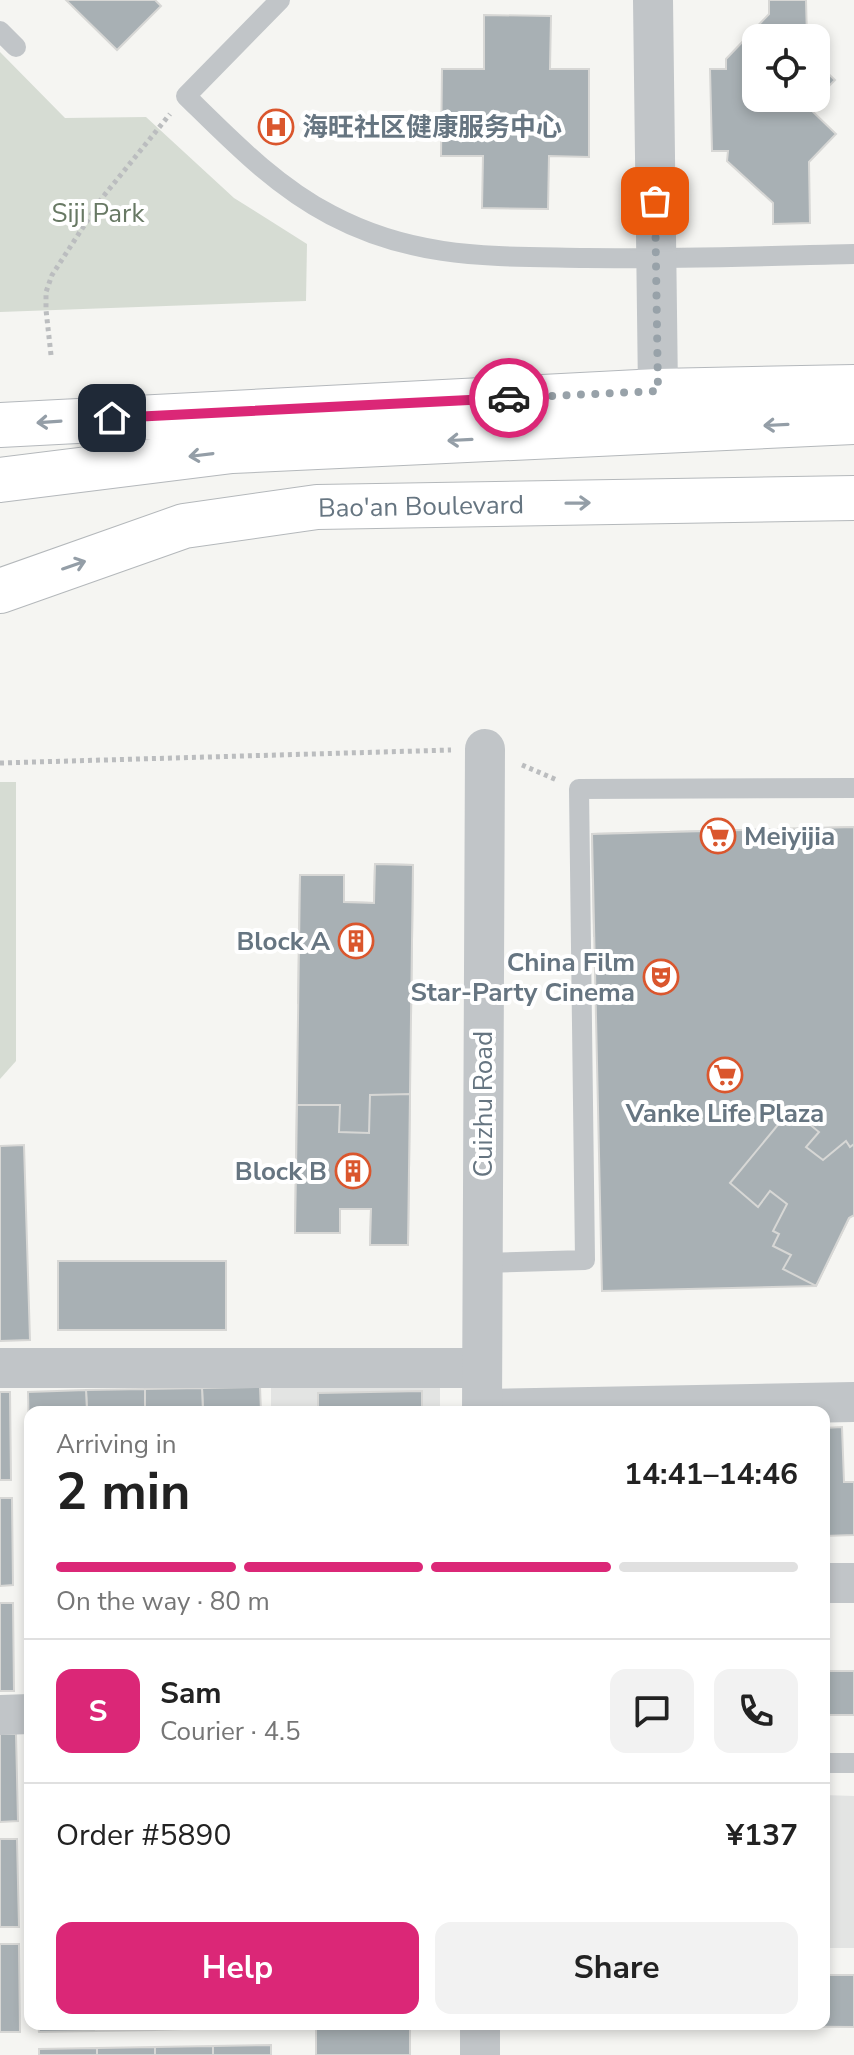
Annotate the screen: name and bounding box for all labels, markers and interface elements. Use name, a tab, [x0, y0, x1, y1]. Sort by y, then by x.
map controls	[742, 24, 830, 112]
button: locate	[742, 24, 830, 112]
hospital icon: 海旺社区健康服务中心	[257, 108, 295, 146]
place label: 海旺社区健康服务中心	[302, 110, 562, 145]
pin	[621, 167, 689, 235]
icon: bag	[633, 179, 677, 223]
park label: Siji Park	[52, 196, 145, 231]
courier	[469, 358, 549, 438]
icon: car	[487, 376, 531, 420]
pin	[78, 384, 146, 452]
icon: home	[90, 396, 134, 440]
one-way arrow	[36, 415, 63, 430]
one-way arrow	[763, 418, 790, 433]
one-way arrow	[447, 433, 474, 448]
one-way arrow	[189, 448, 214, 463]
street label: Bao'an Boulevard	[318, 487, 524, 526]
one-way arrow	[564, 495, 591, 510]
one-way arrow	[61, 557, 86, 572]
supermarket icon: Meiyijia	[699, 817, 737, 855]
place label: Meiyijia	[744, 819, 835, 854]
building icon: Block A	[337, 922, 375, 960]
place label: Block A	[236, 924, 331, 959]
place label: China Film Star-Party Cinema	[411, 945, 635, 1010]
theatre icon: China Film Star-Party Cinema	[642, 958, 680, 996]
street label: Cuizhu Road	[466, 1031, 501, 1177]
supermarket icon: Vanke Life Plaza	[706, 1056, 744, 1094]
place label: Vanke Life Plaza	[625, 1096, 824, 1131]
building icon: Block B	[334, 1152, 372, 1190]
place label: Block B	[235, 1154, 327, 1189]
text: Arriving in	[56, 1427, 177, 1462]
text: 14:41–14:46	[624, 1454, 798, 1495]
text: 2 min	[56, 1456, 191, 1527]
text: On the way · 80 m	[56, 1584, 270, 1619]
button: chat	[610, 1669, 694, 1753]
button: phone	[714, 1669, 798, 1753]
text: Sam	[160, 1673, 222, 1714]
text: S	[89, 1691, 107, 1732]
text: Courier · 4.5	[160, 1714, 301, 1749]
text: Order #5890	[56, 1815, 231, 1856]
text: ¥137	[726, 1815, 798, 1856]
button: Help	[56, 1922, 419, 2014]
button: Share	[435, 1922, 798, 2014]

